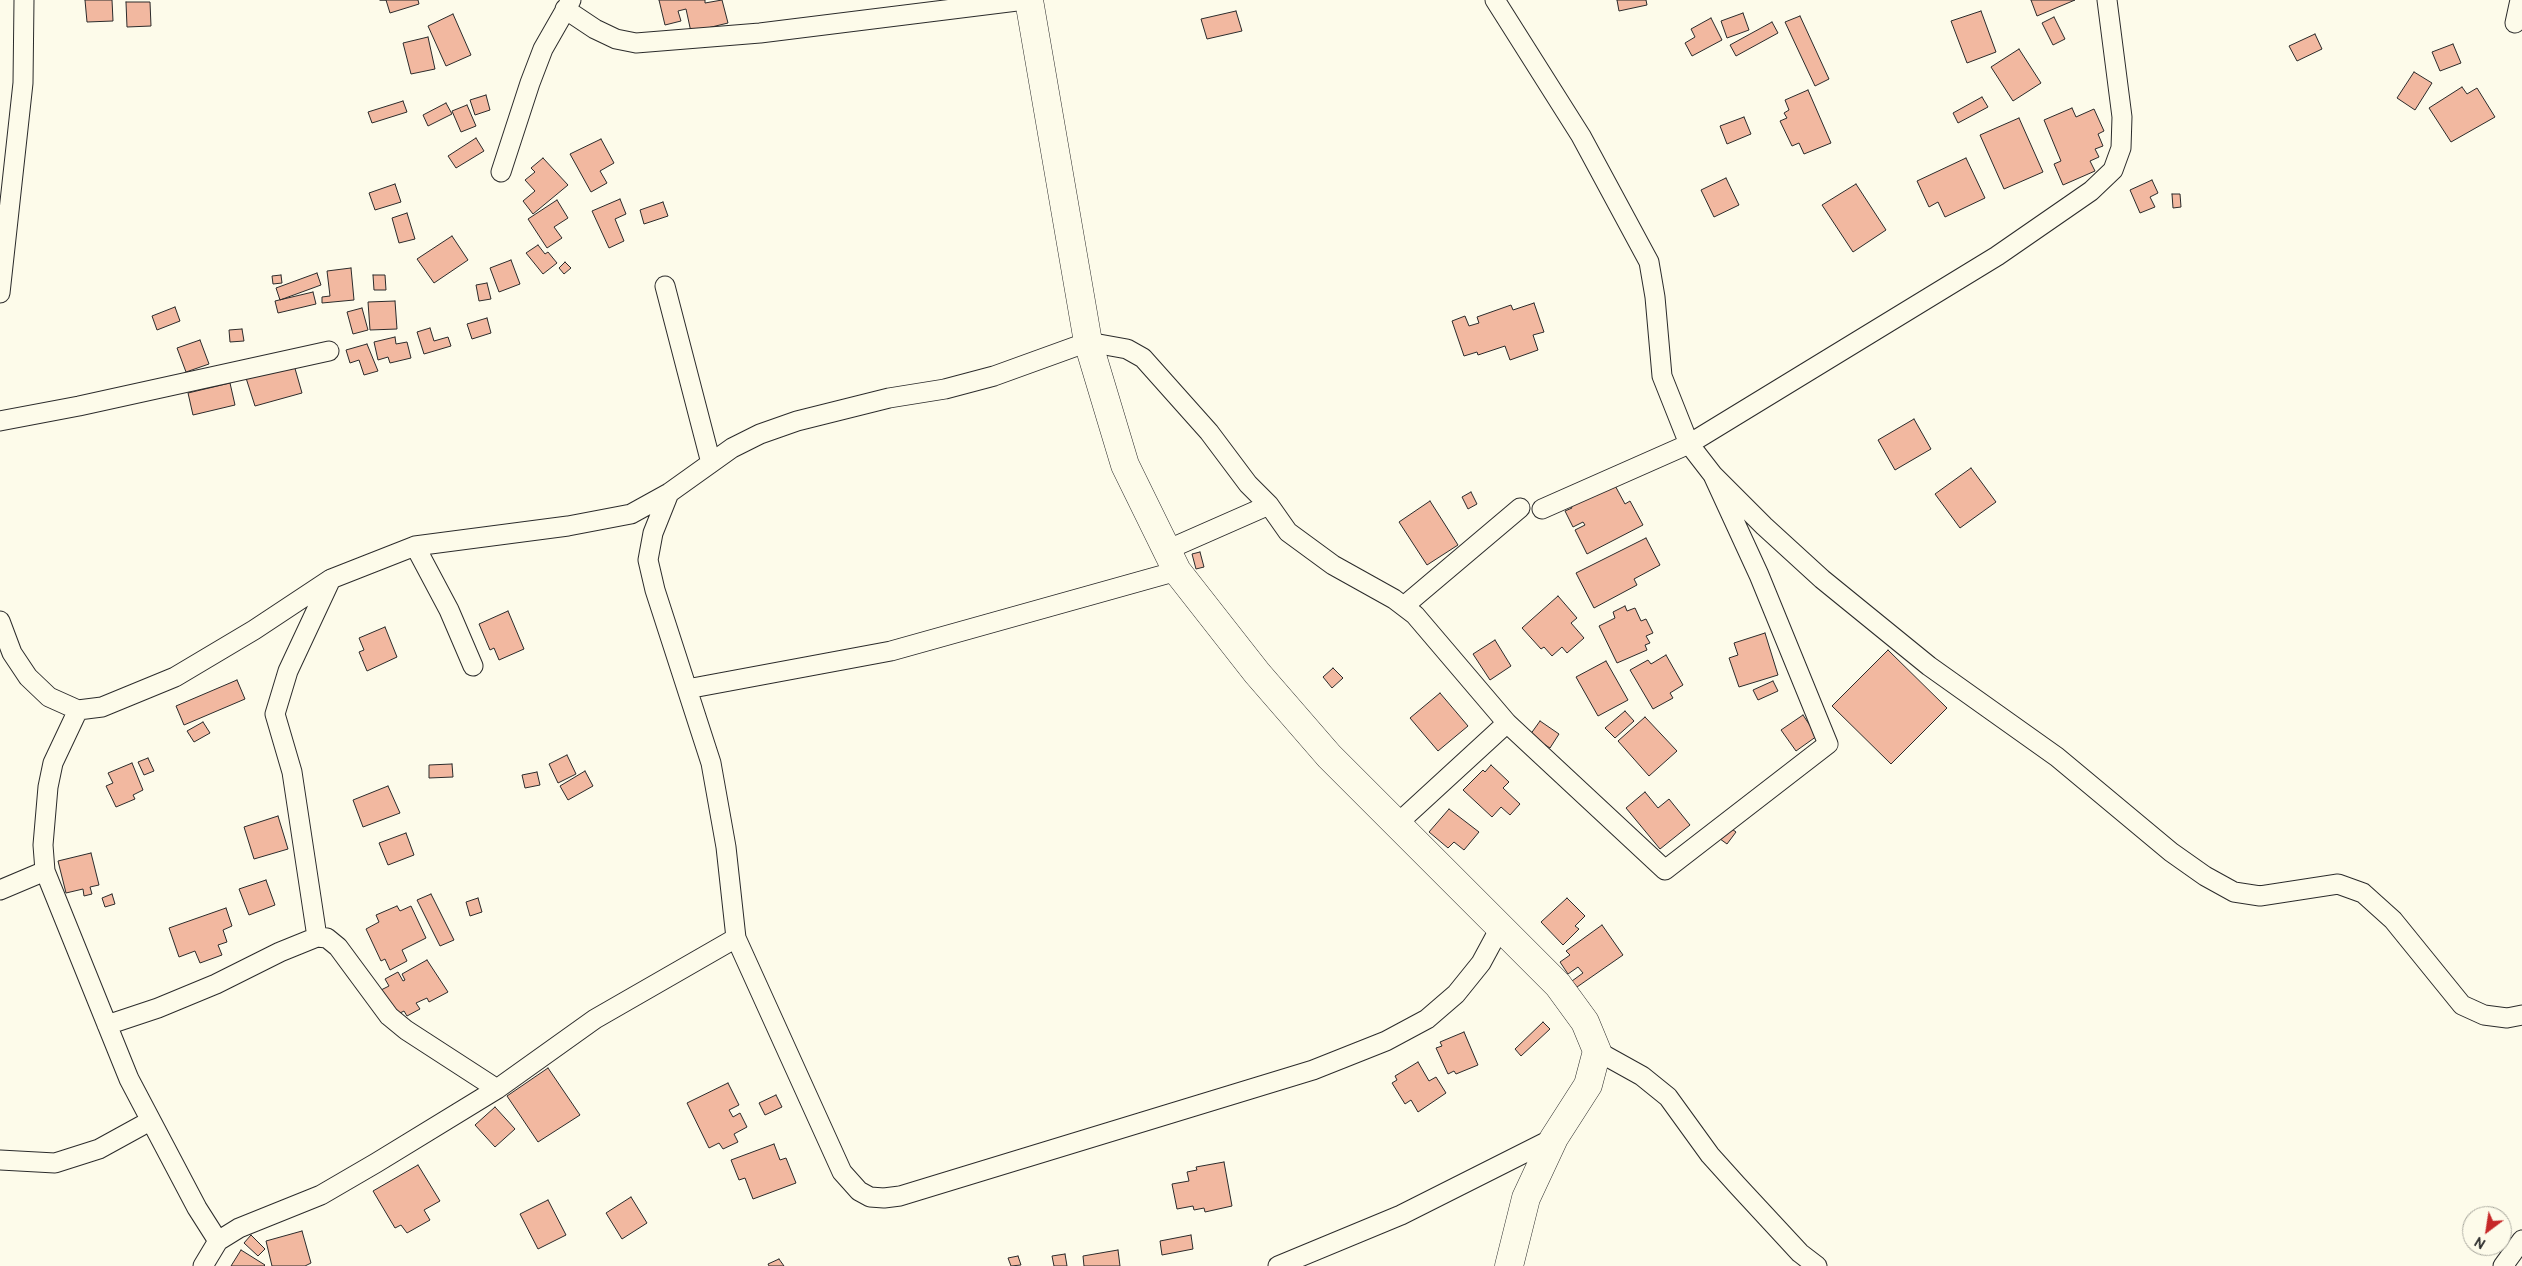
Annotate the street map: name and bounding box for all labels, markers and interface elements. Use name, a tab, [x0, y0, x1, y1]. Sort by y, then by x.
north arrow	[2462, 1206, 2512, 1256]
text: N	[2471, 1233, 2489, 1253]

